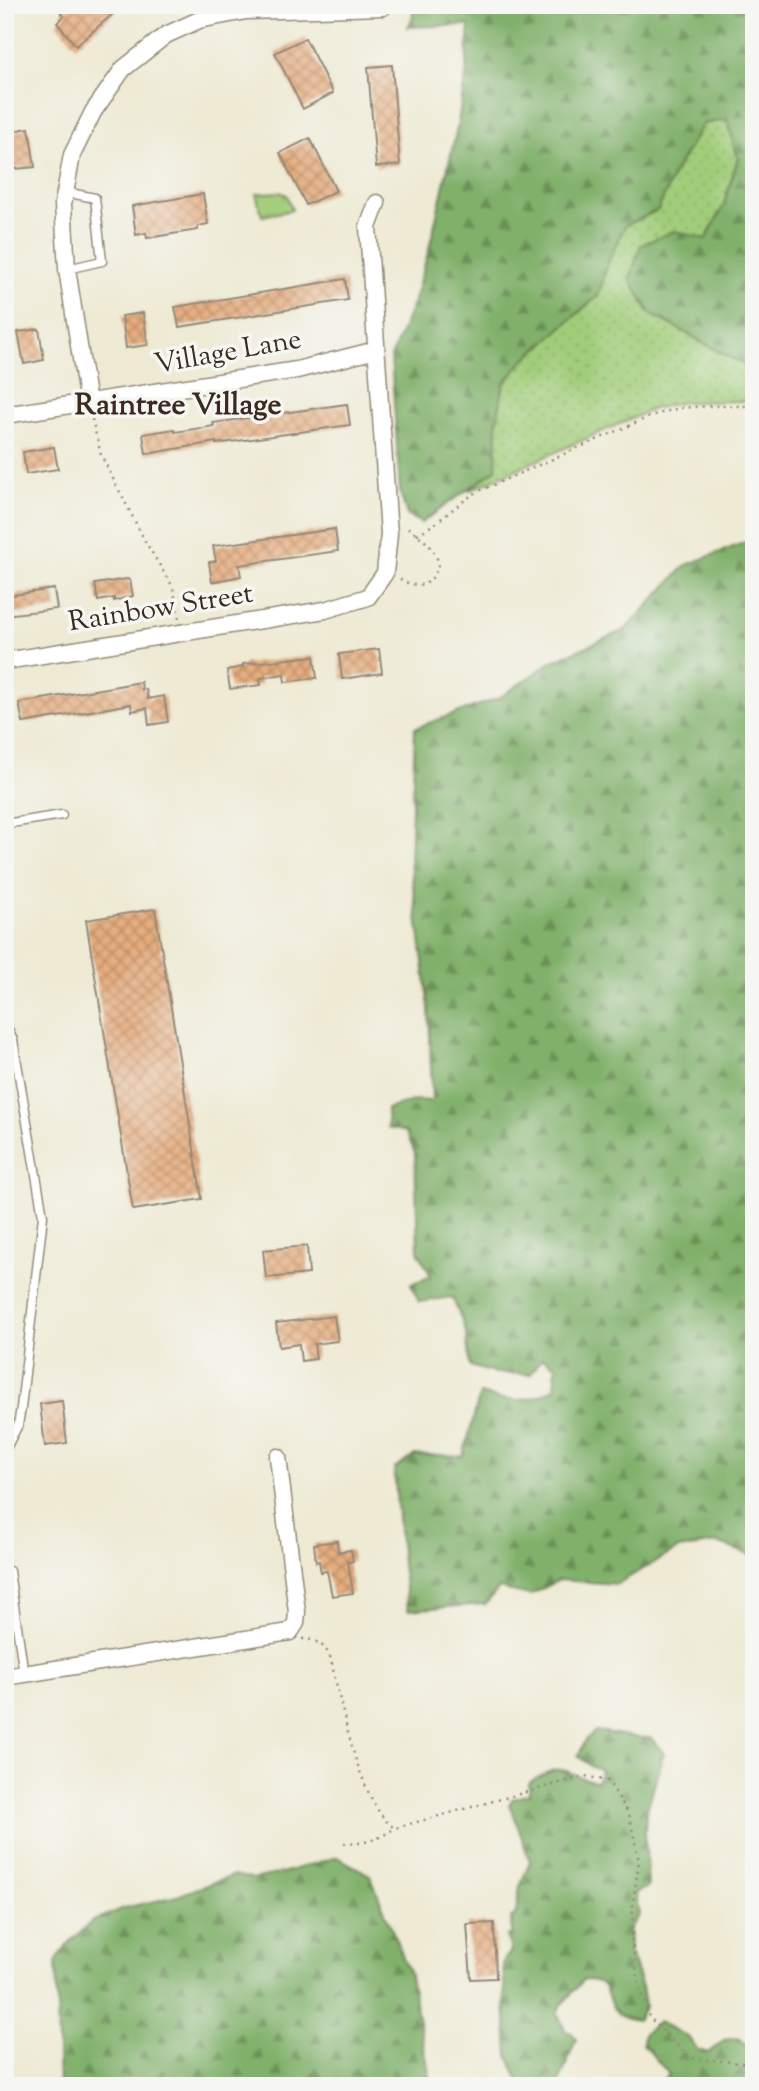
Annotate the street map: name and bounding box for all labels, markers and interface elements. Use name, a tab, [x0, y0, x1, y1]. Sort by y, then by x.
street label: Village Lane	[151, 320, 305, 386]
district label: Raintree Village	[75, 385, 281, 428]
street label: Rainbow Street	[66, 575, 257, 643]

